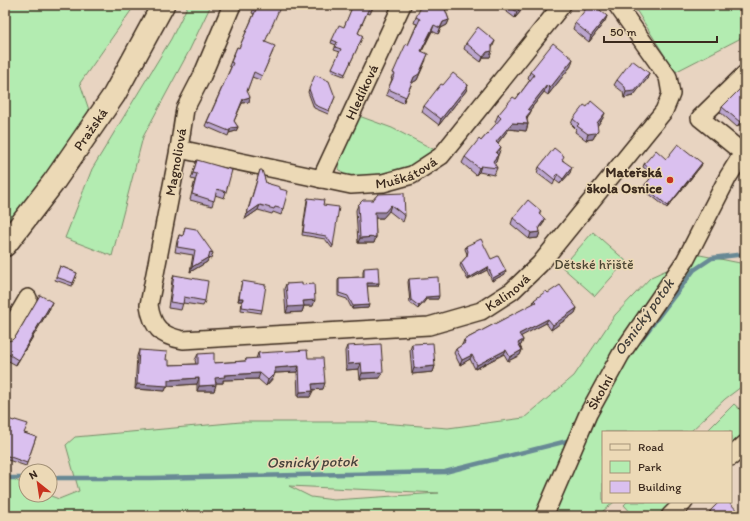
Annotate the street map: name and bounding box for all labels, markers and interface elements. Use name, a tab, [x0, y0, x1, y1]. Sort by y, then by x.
scale bar	[604, 18, 717, 44]
text: 50 m	[610, 25, 636, 39]
street label: Hledíková	[341, 61, 382, 123]
street label: Pražská	[70, 104, 111, 154]
street label: Magnoliová	[162, 126, 190, 197]
street label: Muškátová	[375, 152, 441, 192]
place label: Mateřská škola Osnice	[587, 164, 663, 197]
marker: Mateřská škola Osnice	[665, 175, 675, 185]
park label: Dětské hřiště	[554, 256, 634, 273]
street label: Kalinová	[482, 269, 534, 315]
water label: Osnický potok	[610, 274, 679, 359]
street label: Školní	[583, 371, 617, 413]
legend	[602, 431, 732, 503]
text: Road	[638, 440, 664, 454]
water label: Osnický potok	[267, 452, 359, 472]
text: Park	[638, 460, 662, 474]
north arrow	[18, 463, 58, 503]
text: N	[27, 467, 40, 482]
text: Building	[638, 480, 682, 494]

